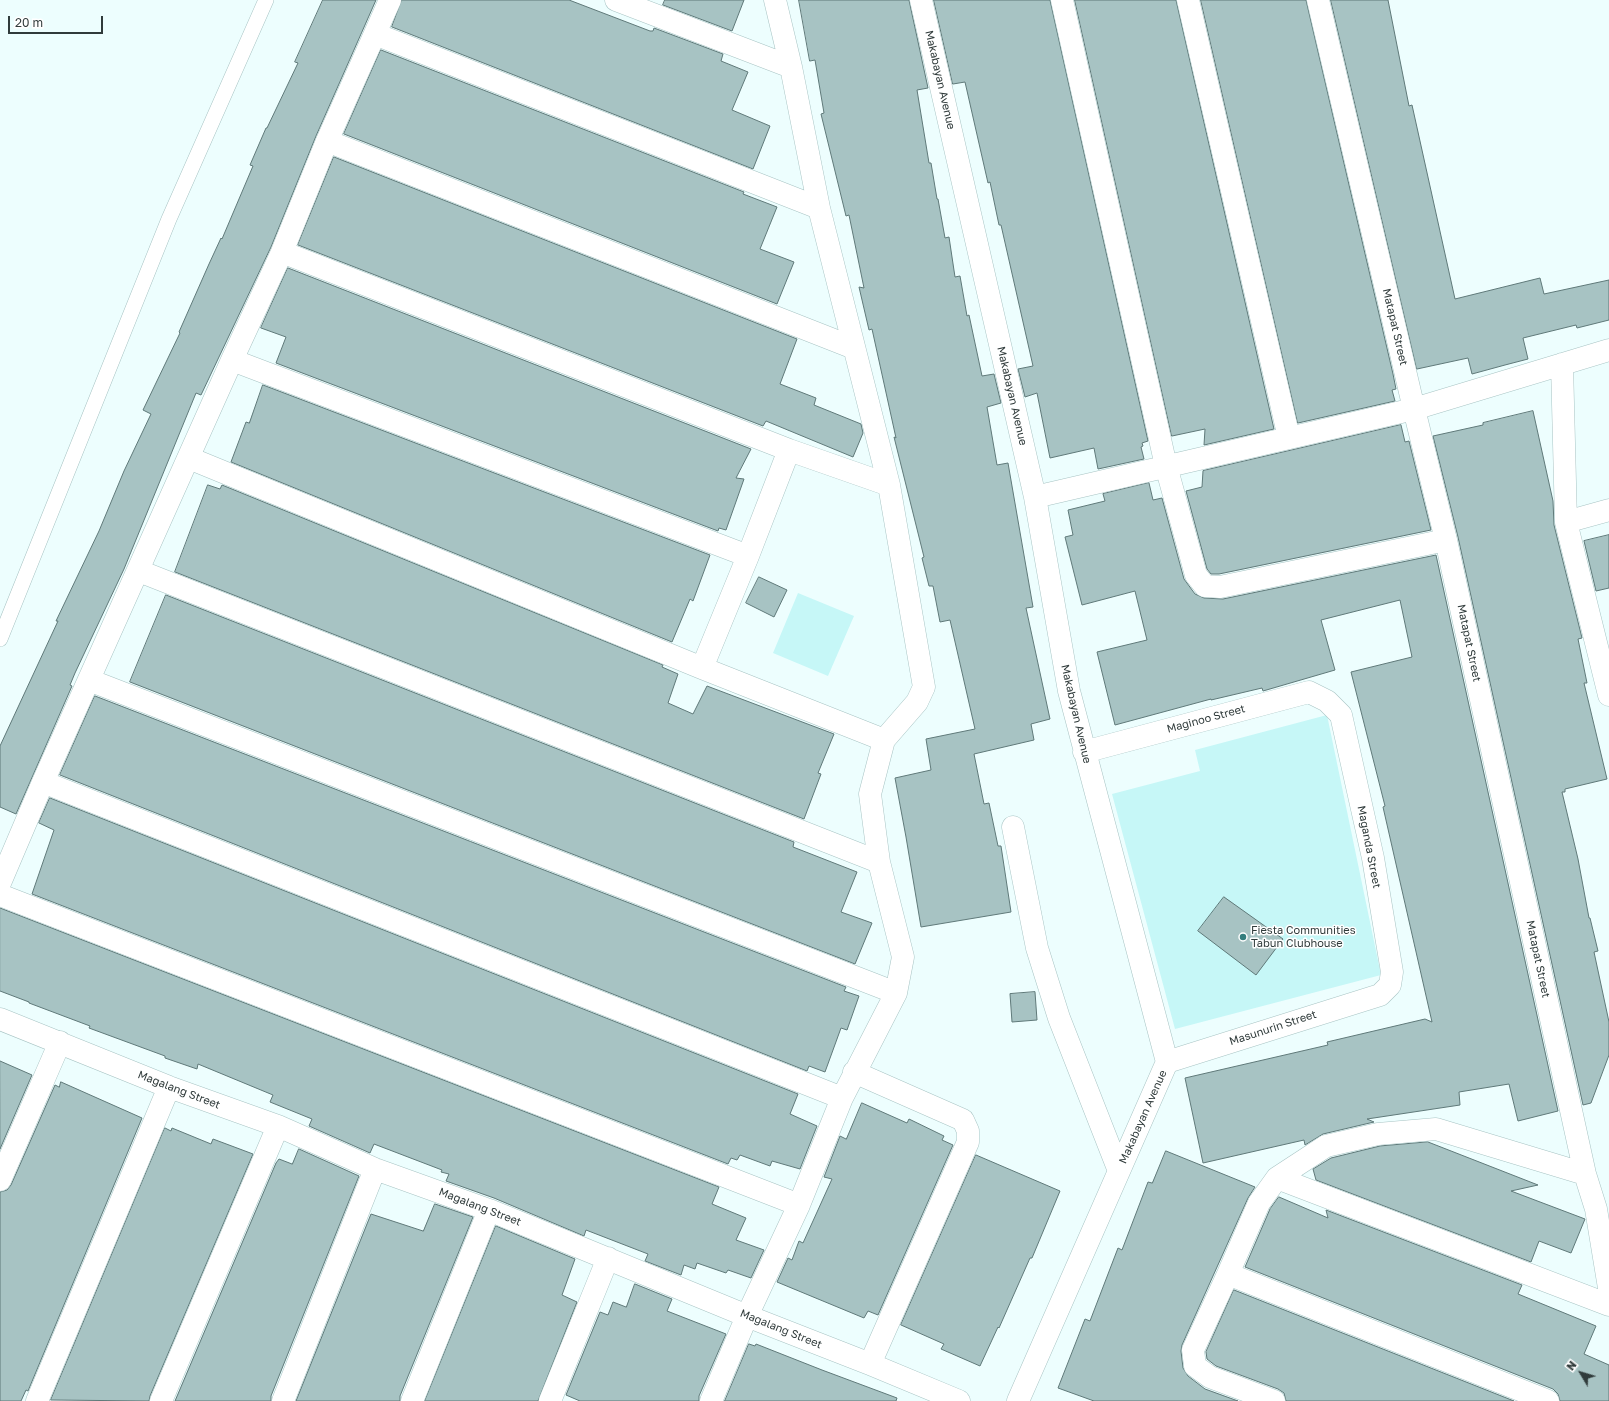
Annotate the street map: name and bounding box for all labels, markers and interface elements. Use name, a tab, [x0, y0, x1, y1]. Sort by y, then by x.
scale bar	[10, 8, 105, 34]
text: 20 m	[15, 15, 43, 30]
street label: Makabayan Avenue	[922, 29, 958, 131]
street label: Matapat Street	[1380, 287, 1410, 367]
street label: Makabayan Avenue	[994, 345, 1030, 447]
street label: Matapat Street	[1454, 603, 1484, 683]
street label: Makabayan Avenue	[1058, 663, 1094, 765]
street label: Maginoo Street	[1165, 702, 1247, 736]
street label: Maganda Street	[1355, 805, 1383, 889]
street label: Matapat Street	[1523, 919, 1553, 999]
place label: Fiesta Communities Tabun Clubhouse	[1251, 924, 1356, 950]
marker: Fiesta Communities Tabun Clubhouse	[1238, 932, 1248, 942]
street label: Masunurin Street	[1228, 1008, 1318, 1048]
street label: Magalang Street	[136, 1068, 222, 1112]
street label: Makabayan Avenue	[1116, 1068, 1170, 1166]
street label: Magalang Street	[437, 1185, 523, 1229]
street label: Magalang Street	[738, 1307, 824, 1351]
north arrow	[1561, 1353, 1601, 1393]
text: N	[1563, 1358, 1579, 1373]

